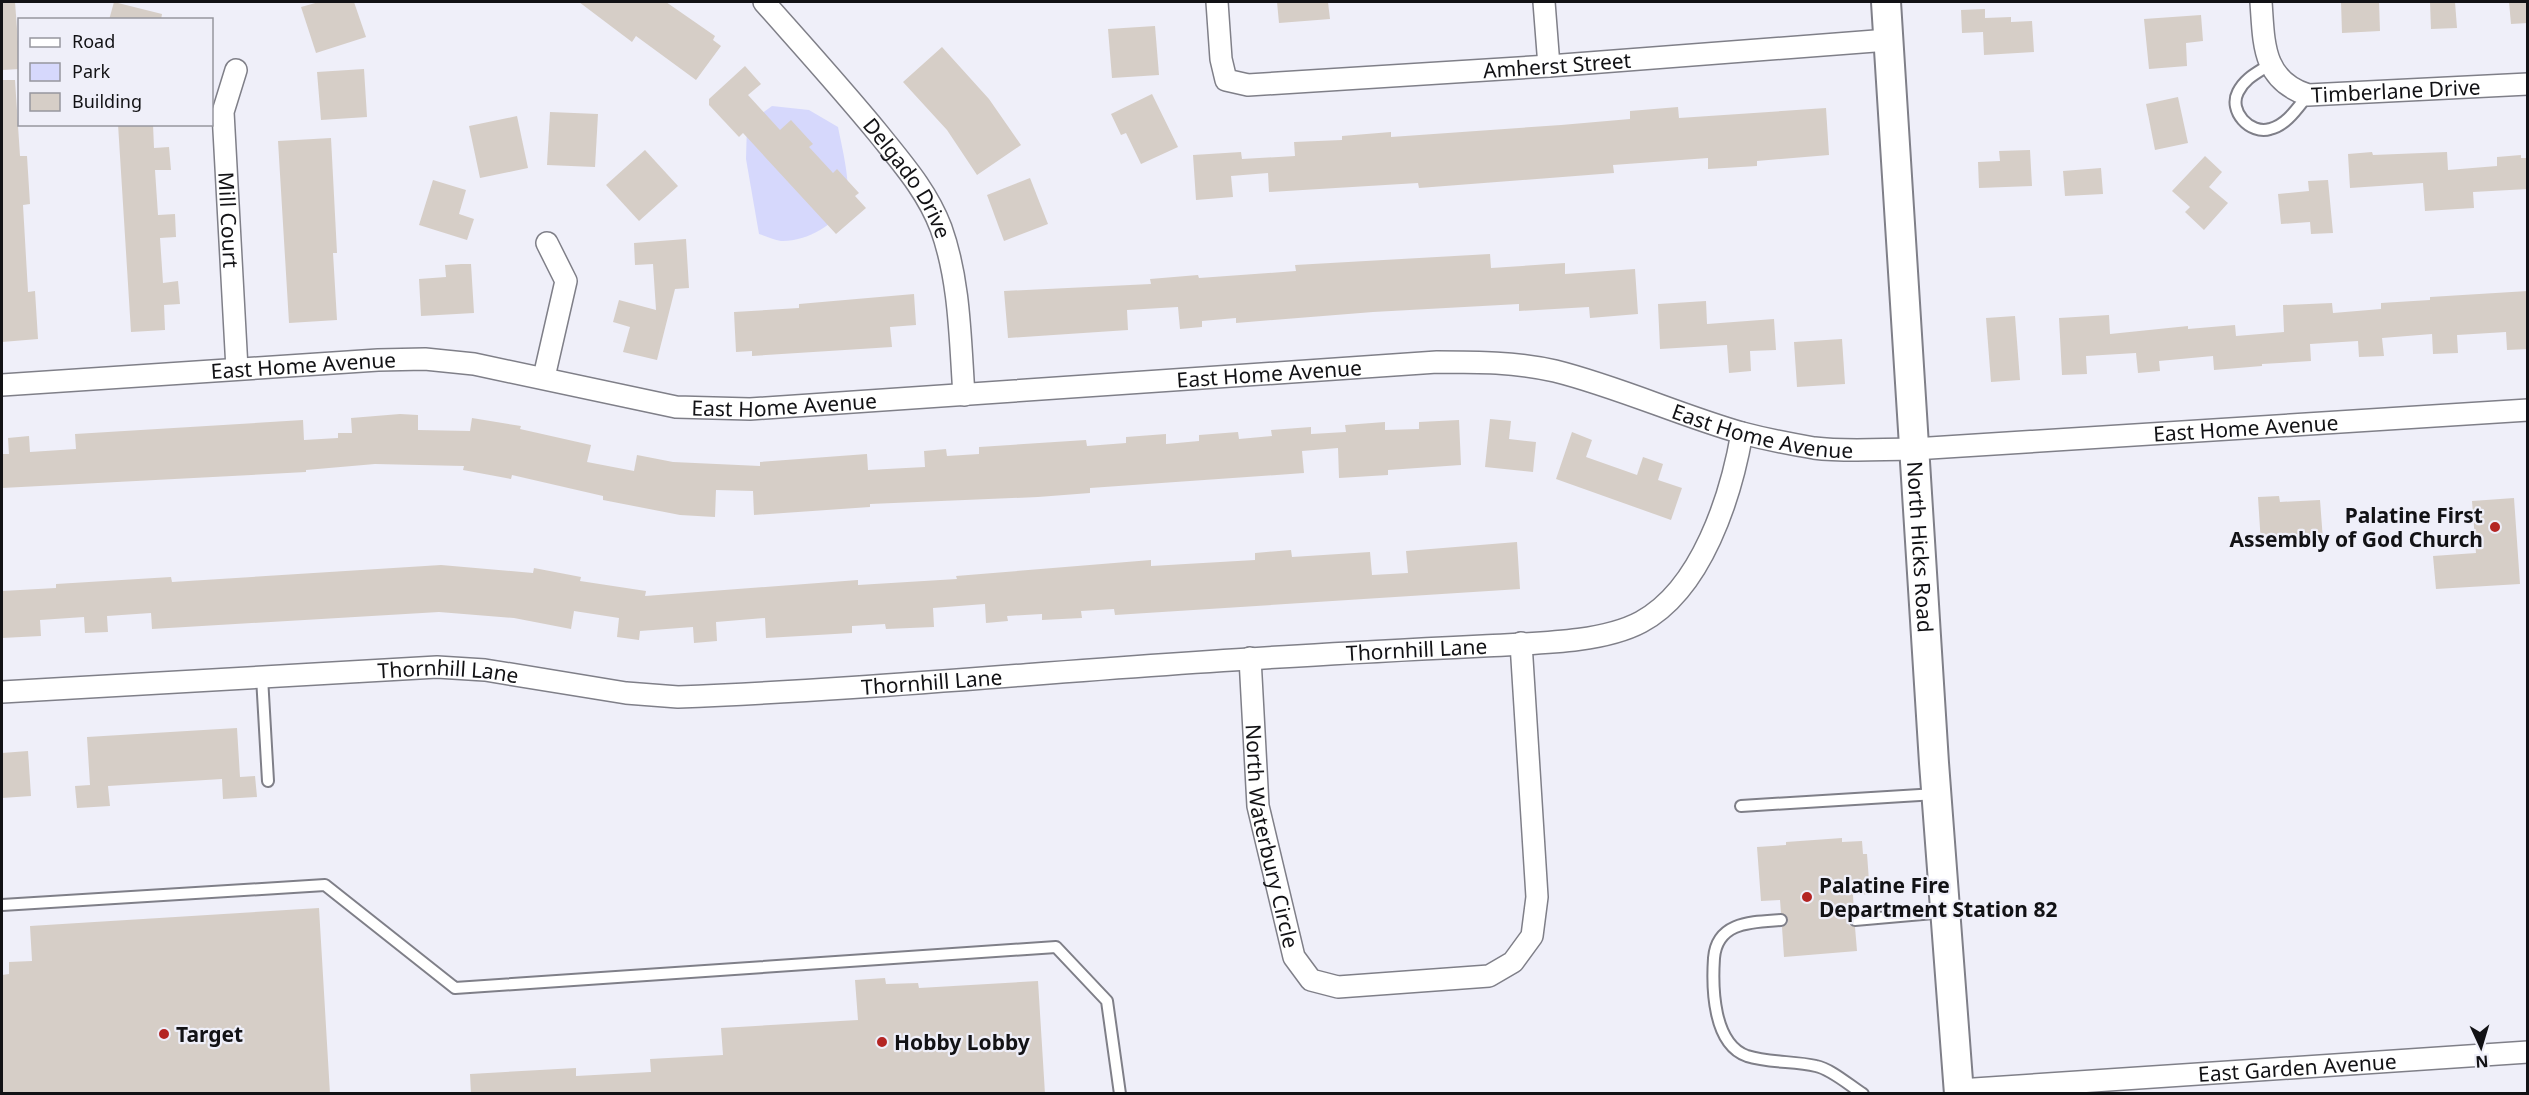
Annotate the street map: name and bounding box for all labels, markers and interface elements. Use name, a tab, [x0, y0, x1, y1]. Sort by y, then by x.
legend	[18, 18, 213, 126]
text: Road	[72, 29, 115, 53]
street label: Amherst Street	[1482, 46, 1633, 84]
text: Park	[72, 59, 110, 83]
street label: Timberlane Drive	[2310, 72, 2481, 109]
text: Building	[72, 89, 142, 113]
street label: Delgado Drive	[857, 112, 958, 242]
street label: Mill Court	[212, 171, 245, 269]
street label: East Home Avenue	[210, 346, 396, 385]
street label: East Home Avenue	[1176, 353, 1363, 394]
street label: East Home Avenue	[691, 386, 878, 423]
street label: East Home Avenue	[1668, 397, 1853, 464]
street label: East Home Avenue	[2152, 408, 2339, 448]
street label: North Hicks Road	[1901, 460, 1940, 633]
place label: Palatine First Assembly of God Church	[2229, 501, 2483, 553]
marker: Palatine First Assembly of God Church	[2488, 520, 2502, 534]
street label: Thornhill Lane	[1345, 632, 1488, 667]
street label: Thornhill Lane	[377, 653, 521, 689]
street label: Thornhill Lane	[860, 663, 1003, 701]
street label: North Waterbury Circle	[1240, 723, 1305, 951]
place label: Palatine Fire Department Station 82	[1819, 871, 2057, 923]
marker: Palatine Fire Department Station 82	[1800, 890, 1814, 904]
north arrow	[2451, 1017, 2511, 1077]
place label: Target	[176, 1020, 243, 1048]
marker: Target	[157, 1027, 171, 1041]
place label: Hobby Lobby	[894, 1028, 1030, 1056]
marker: Hobby Lobby	[875, 1035, 889, 1049]
street label: East Garden Avenue	[2197, 1047, 2397, 1088]
text: N	[2475, 1051, 2489, 1073]

